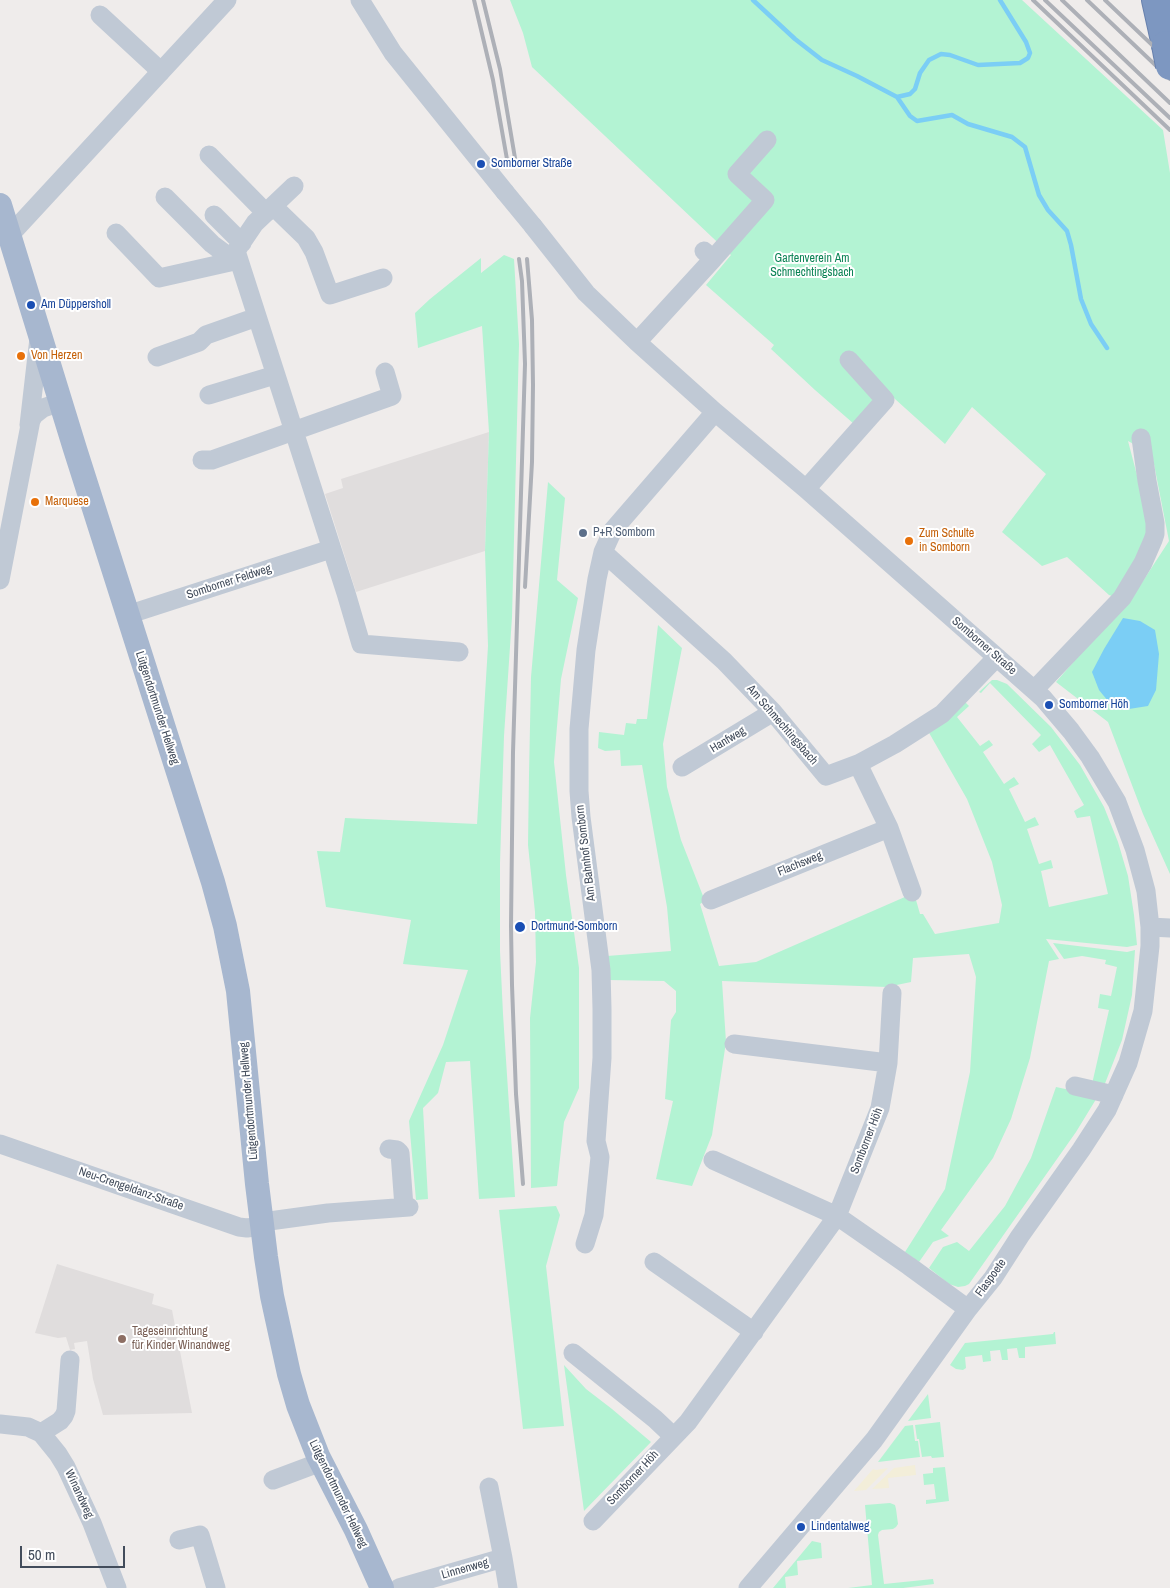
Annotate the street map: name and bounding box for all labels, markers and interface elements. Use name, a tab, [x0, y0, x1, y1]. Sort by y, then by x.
place label: Somborner Straße	[491, 157, 572, 171]
marker: Somborner Straße	[475, 158, 487, 170]
park label: Gartenverein Am Schmechtingsbach	[770, 252, 854, 280]
place label: Am Düppersholl	[41, 298, 111, 312]
marker: Am Düppersholl	[25, 299, 37, 311]
place label: Von Herzen	[31, 349, 82, 363]
marker: Von Herzen	[15, 350, 27, 362]
place label: Marquese	[45, 495, 89, 509]
marker: Marquese	[29, 496, 41, 508]
place label: P+R Somborn	[593, 526, 655, 540]
marker: P+R Somborn	[577, 527, 589, 539]
place label: Zum Schulte in Somborn	[919, 527, 974, 555]
marker: Zum Schulte in Somborn	[903, 535, 915, 547]
street label: Somborner Feldweg	[185, 562, 273, 602]
street label: Somborner Straße	[949, 614, 1019, 678]
street label: Lütgendortmunder Hellweg	[132, 650, 182, 766]
street label: Am Schmechtingsbach	[743, 682, 821, 768]
place label: Somborner Höh	[1059, 698, 1128, 712]
marker: Somborner Höh	[1043, 699, 1055, 711]
street label: Hanfweg	[708, 724, 748, 756]
street label: Am Bahnhof Somborn	[573, 804, 599, 902]
street label: Flachsweg	[776, 849, 824, 879]
marker: Dortmund-Somborn	[513, 920, 527, 934]
place label: Dortmund-Somborn	[531, 920, 617, 934]
street label: Lütgendortmunder Hellweg	[237, 1042, 261, 1160]
street label: Somborner Höh	[848, 1106, 886, 1176]
street label: Neu-Crengeldanz-Straße	[77, 1164, 185, 1214]
street label: Flaspoete	[972, 1256, 1010, 1300]
place label: Tageseinrichtung für Kinder Winandweg	[132, 1325, 230, 1353]
marker: Tageseinrichtung für Kinder Winandweg	[116, 1333, 128, 1345]
street label: Lütgendortmunder Hellweg	[306, 1438, 370, 1550]
street label: Somborner Höh	[604, 1448, 662, 1508]
street label: Winandweg	[61, 1467, 97, 1521]
place label: Lindentalweg	[811, 1520, 870, 1534]
marker: Lindentalweg	[795, 1521, 807, 1533]
scale bar	[22, 1536, 128, 1568]
text: 50 m	[28, 1544, 55, 1565]
street label: Linnenweg	[440, 1555, 490, 1583]

